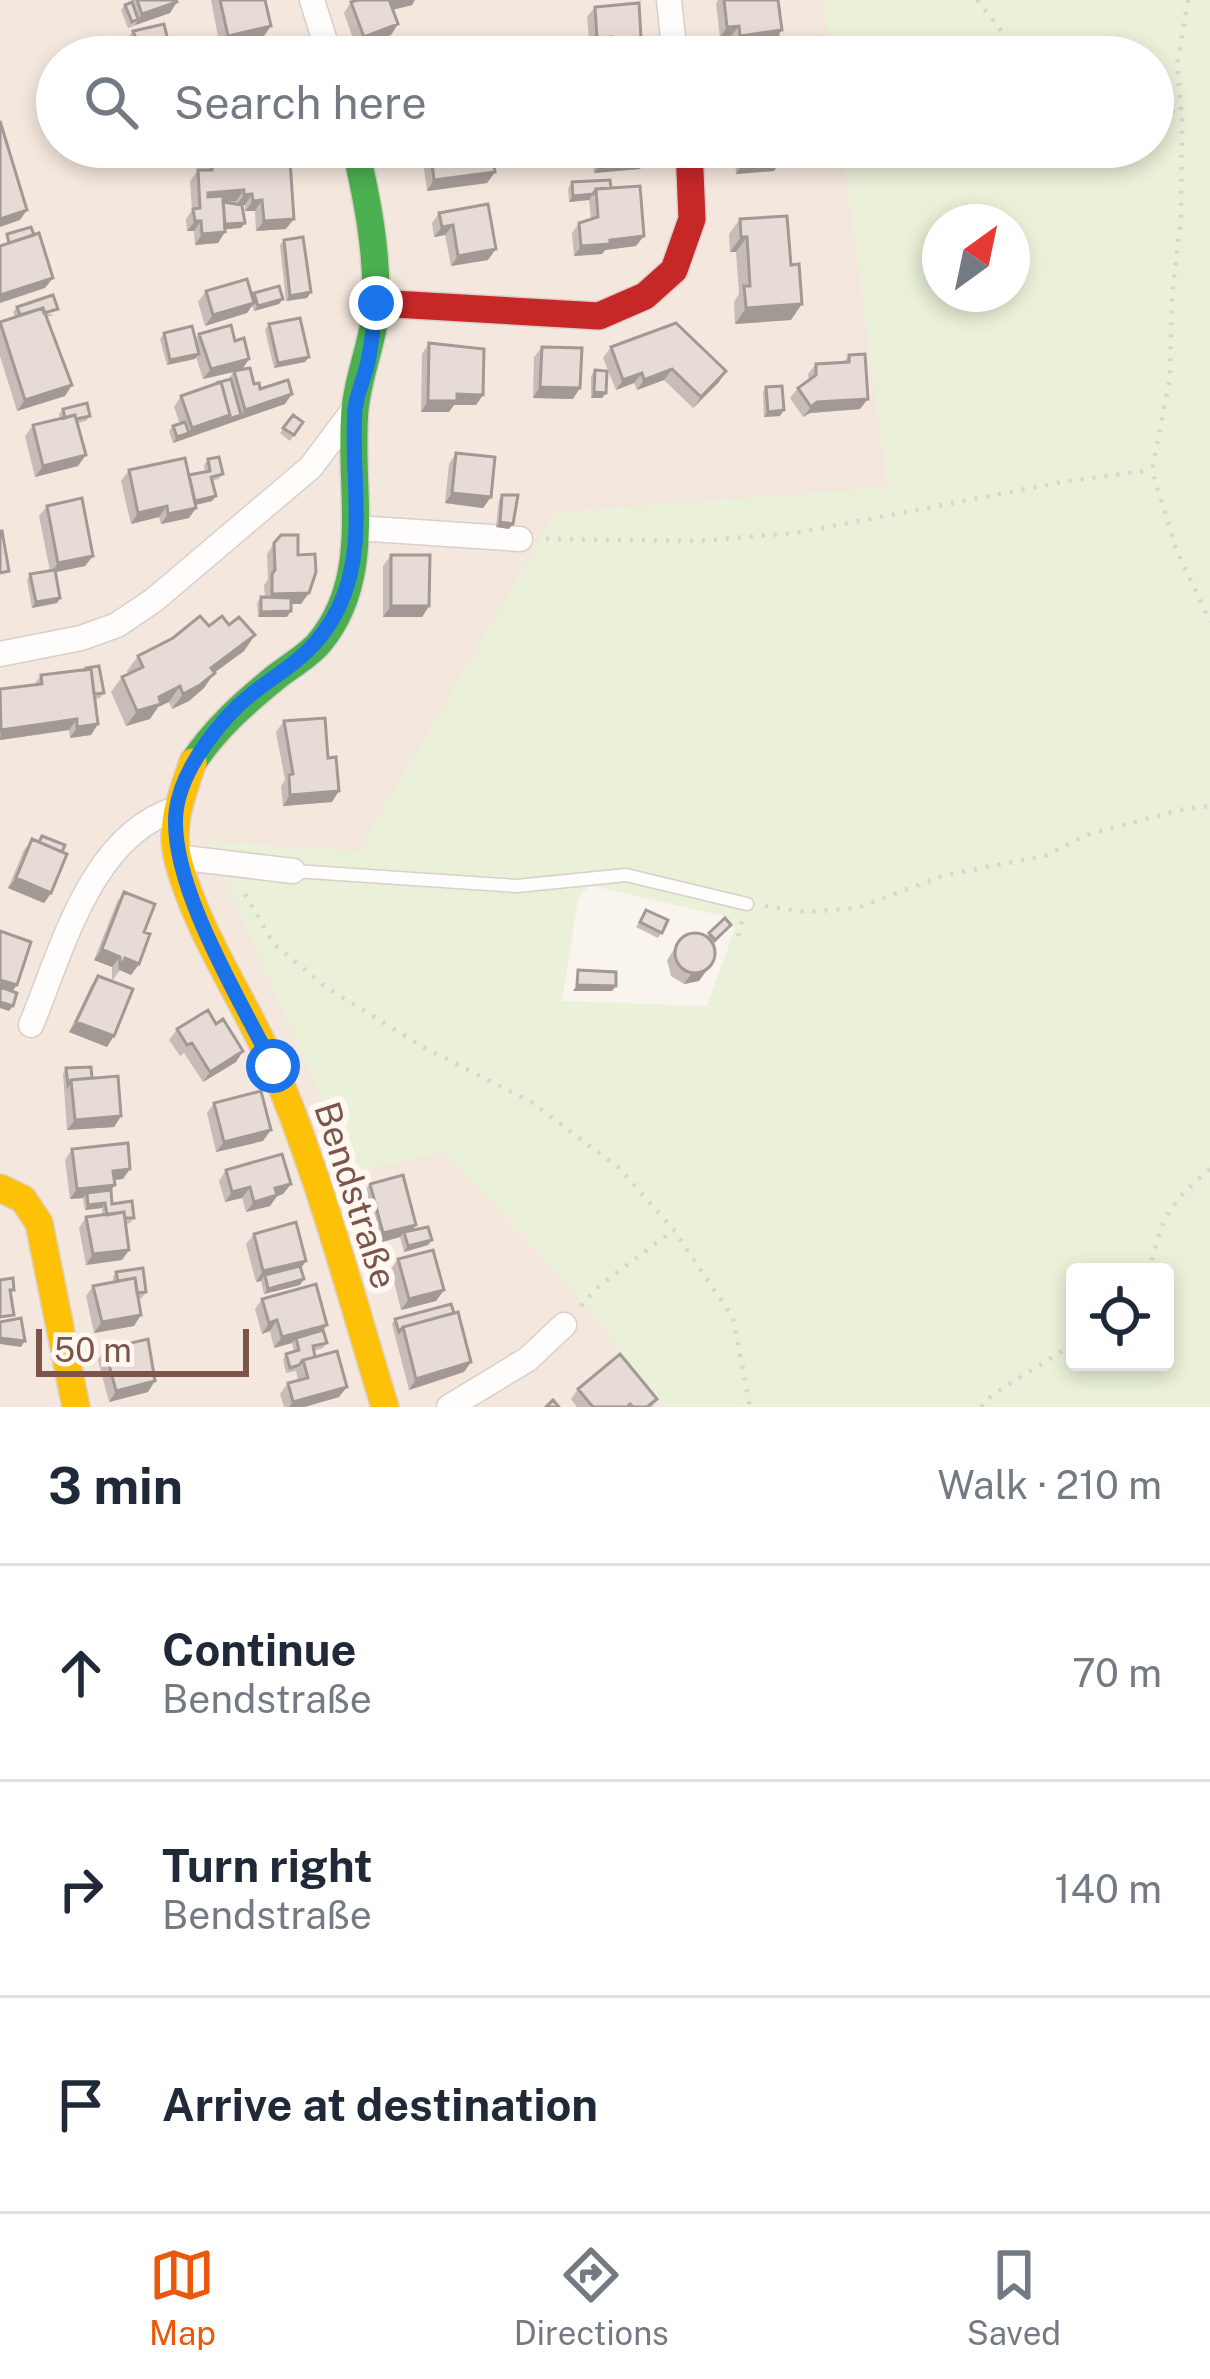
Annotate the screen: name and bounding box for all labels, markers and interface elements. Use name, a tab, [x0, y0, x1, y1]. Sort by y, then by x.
search box	[36, 36, 1174, 168]
icon: search	[78, 69, 144, 135]
text: Search here	[174, 76, 427, 129]
north arrow	[922, 204, 1030, 312]
route end	[349, 276, 403, 330]
route start	[246, 1039, 300, 1093]
street label: Bendstraße	[306, 1096, 406, 1294]
map controls	[1066, 1263, 1174, 1371]
button: locate	[1066, 1263, 1174, 1371]
scale bar	[36, 1323, 249, 1376]
text: 50 m	[54, 1331, 132, 1369]
text: 3 min	[48, 1456, 183, 1515]
text: Walk · 210 m	[938, 1462, 1162, 1508]
text: Continue	[162, 1623, 356, 1676]
icon: ahead	[48, 1640, 114, 1706]
text: 70 m	[1072, 1650, 1162, 1696]
text: Bendstraße	[162, 1676, 372, 1722]
text: Turn right	[162, 1839, 373, 1892]
icon: right	[48, 1856, 114, 1922]
text: 140 m	[1055, 1866, 1162, 1912]
text: Bendstraße	[162, 1892, 372, 1938]
icon: arrive	[48, 2072, 114, 2138]
text: Arrive at destination	[162, 2078, 598, 2131]
tab: Map	[149, 2242, 216, 2352]
tab: Directions	[514, 2242, 669, 2352]
tab: Saved	[967, 2242, 1061, 2352]

